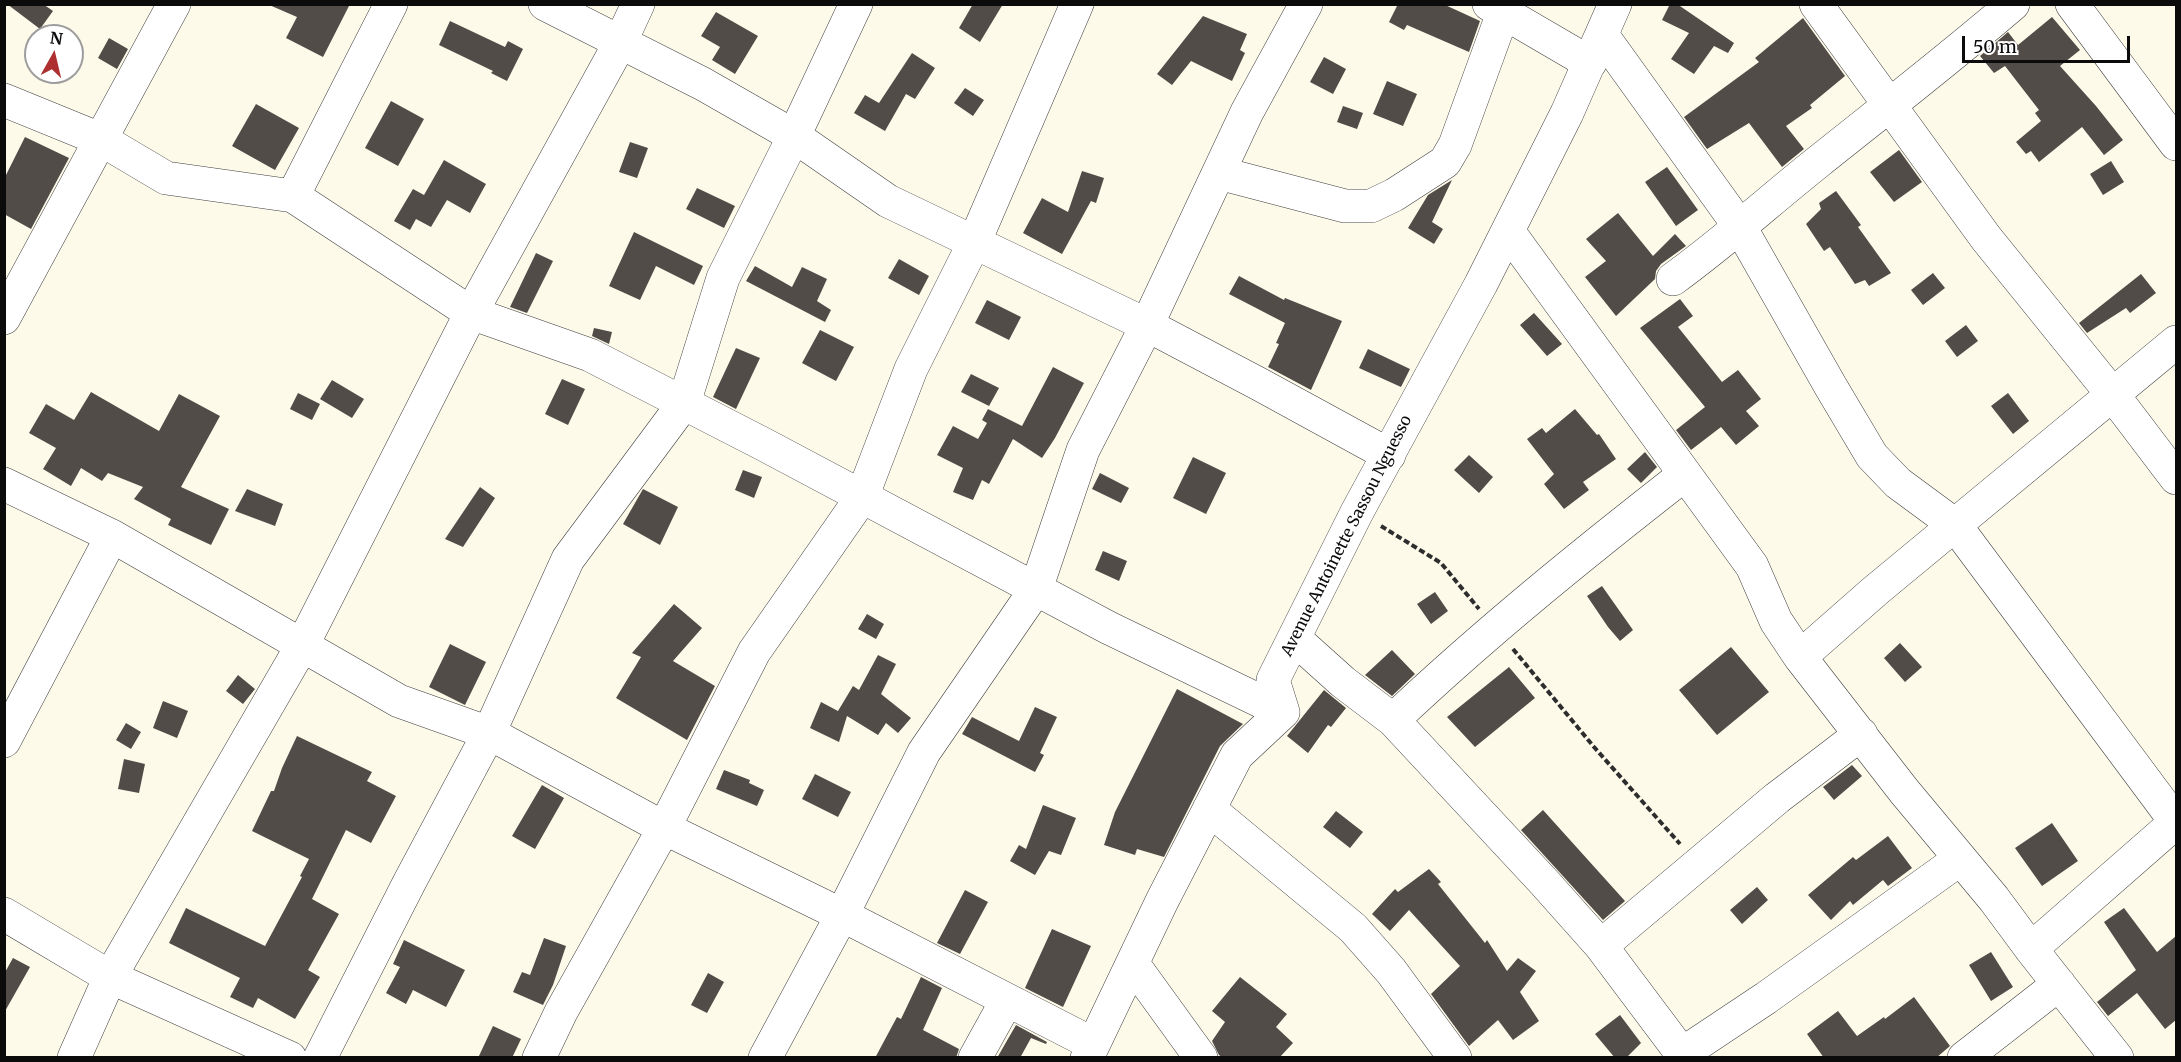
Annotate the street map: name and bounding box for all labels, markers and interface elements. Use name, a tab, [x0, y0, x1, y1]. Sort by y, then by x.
north arrow	[24, 24, 84, 84]
scale bar	[1965, 24, 2133, 62]
text: N	[49, 27, 64, 49]
text: 50 m	[1973, 35, 2017, 58]
street label: Avenue Antoinette Sassou Nguesso	[1278, 412, 1416, 660]

